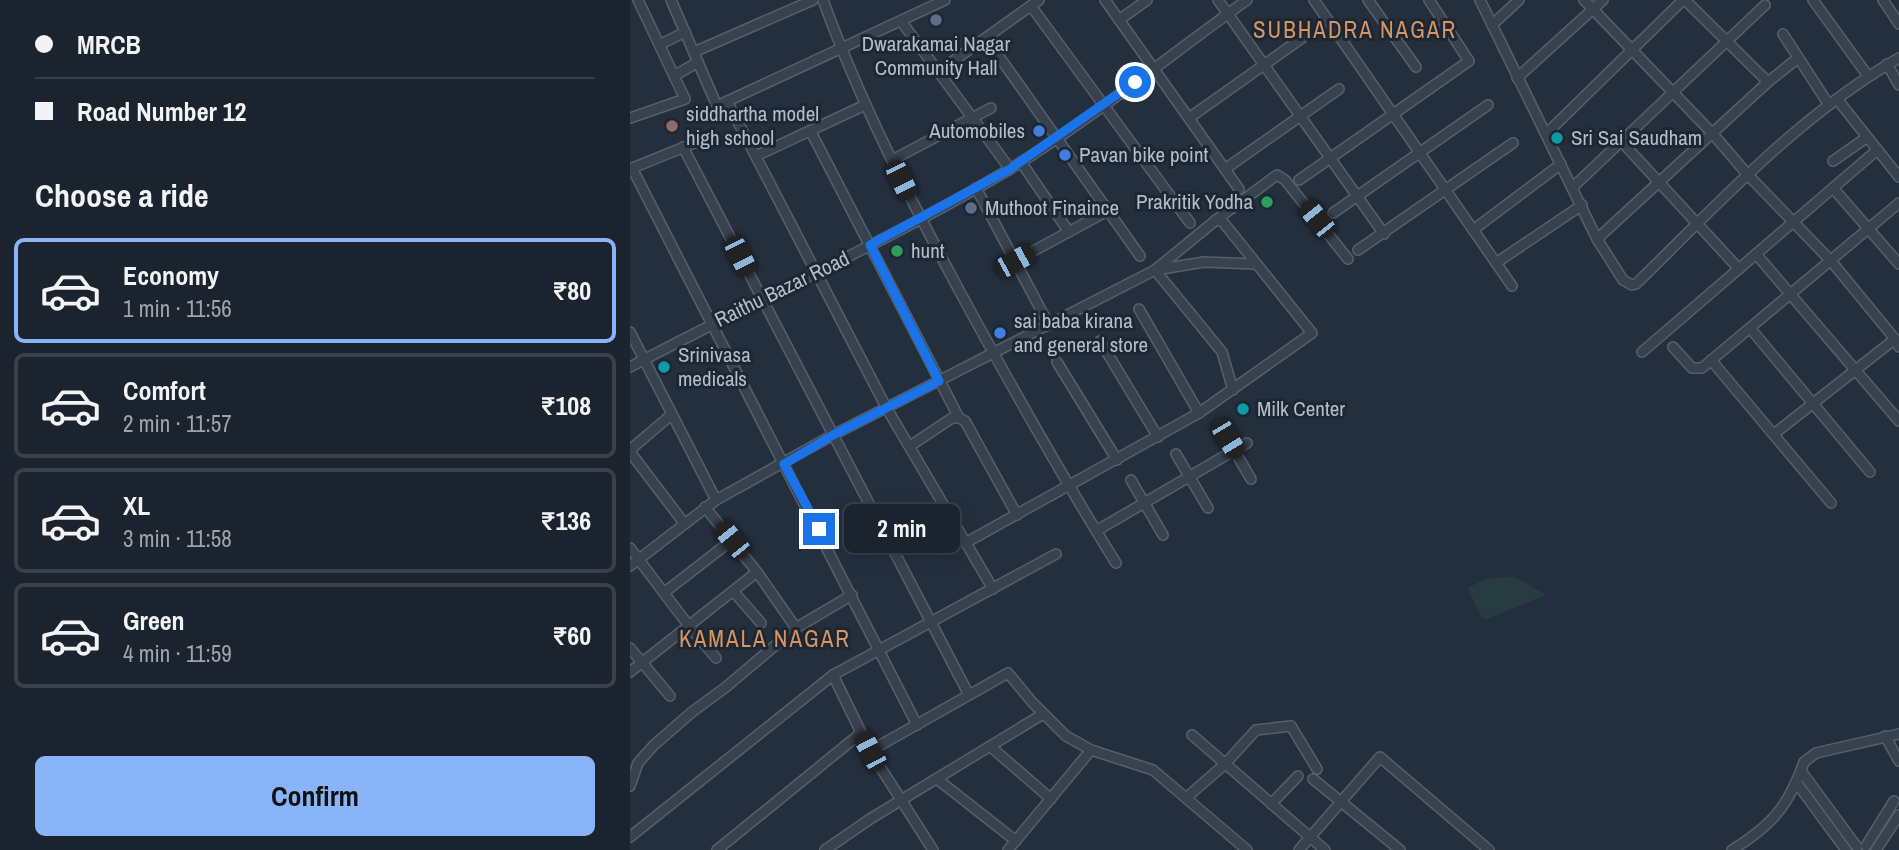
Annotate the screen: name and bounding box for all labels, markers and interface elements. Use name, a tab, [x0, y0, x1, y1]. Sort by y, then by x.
marker: Dwarakamai Nagar Community Hall	[928, 12, 944, 28]
district label: SUBHADRA NAGAR	[1253, 14, 1457, 45]
text: MRCB	[77, 27, 141, 62]
place label: Dwarakamai Nagar Community Hall	[862, 29, 1010, 82]
route start	[1119, 66, 1151, 98]
text: Road Number 12	[77, 94, 246, 129]
place label: siddhartha model high school	[686, 99, 819, 152]
place label: Automobiles	[928, 116, 1025, 145]
marker: siddhartha model high school	[664, 118, 680, 134]
marker: Automobiles	[1031, 123, 1047, 139]
place label: Sri Sai Saudham	[1571, 123, 1702, 152]
marker: Sri Sai Saudham	[1549, 130, 1565, 146]
place label: Pavan bike point	[1079, 140, 1208, 169]
marker: Pavan bike point	[1057, 147, 1073, 163]
car	[883, 157, 920, 203]
text: Choose a ride	[35, 174, 209, 217]
place label: Prakritik Yodha	[1136, 187, 1253, 216]
place label: Muthoot Finaince	[985, 193, 1119, 222]
marker: Prakritik Yodha	[1259, 194, 1275, 210]
car	[1296, 196, 1339, 242]
marker: Muthoot Finaince	[963, 200, 979, 216]
car	[722, 233, 759, 279]
place label: hunt	[911, 236, 945, 265]
car	[992, 242, 1039, 280]
street label: Raithu Bazar Road	[710, 243, 854, 334]
marker: hunt	[889, 243, 905, 259]
text: Economy	[123, 258, 219, 293]
icon: car	[39, 259, 102, 322]
text: ₹80	[552, 273, 591, 308]
text: 1 min · 11:56	[123, 293, 232, 324]
place label: sai baba kirana and general store	[1014, 306, 1148, 359]
marker: sai baba kirana and general store	[992, 325, 1008, 341]
place label: Srinivasa medicals	[678, 340, 751, 393]
marker: Srinivasa medicals	[656, 359, 672, 375]
text: Comfort	[123, 373, 206, 408]
icon: car	[39, 374, 102, 437]
text: ₹108	[540, 388, 591, 423]
place label: Milk Center	[1257, 394, 1345, 423]
marker: Milk Center	[1235, 401, 1251, 417]
text: 2 min · 11:57	[123, 408, 232, 439]
car	[1209, 416, 1248, 462]
text: XL	[123, 488, 150, 523]
icon: car	[39, 489, 102, 552]
text: ₹136	[540, 503, 591, 538]
callout: 2 min	[844, 504, 959, 554]
route end	[803, 513, 835, 545]
text: 2 min	[877, 513, 927, 544]
car	[711, 517, 754, 563]
text: 3 min · 11:58	[123, 523, 232, 554]
text: Green	[123, 603, 185, 638]
icon: car	[39, 604, 102, 667]
text: ₹60	[552, 618, 591, 653]
district label: KAMALA NAGAR	[679, 623, 851, 654]
text: 4 min · 11:59	[123, 638, 232, 669]
car	[851, 728, 890, 774]
button: Confirm	[35, 756, 595, 836]

